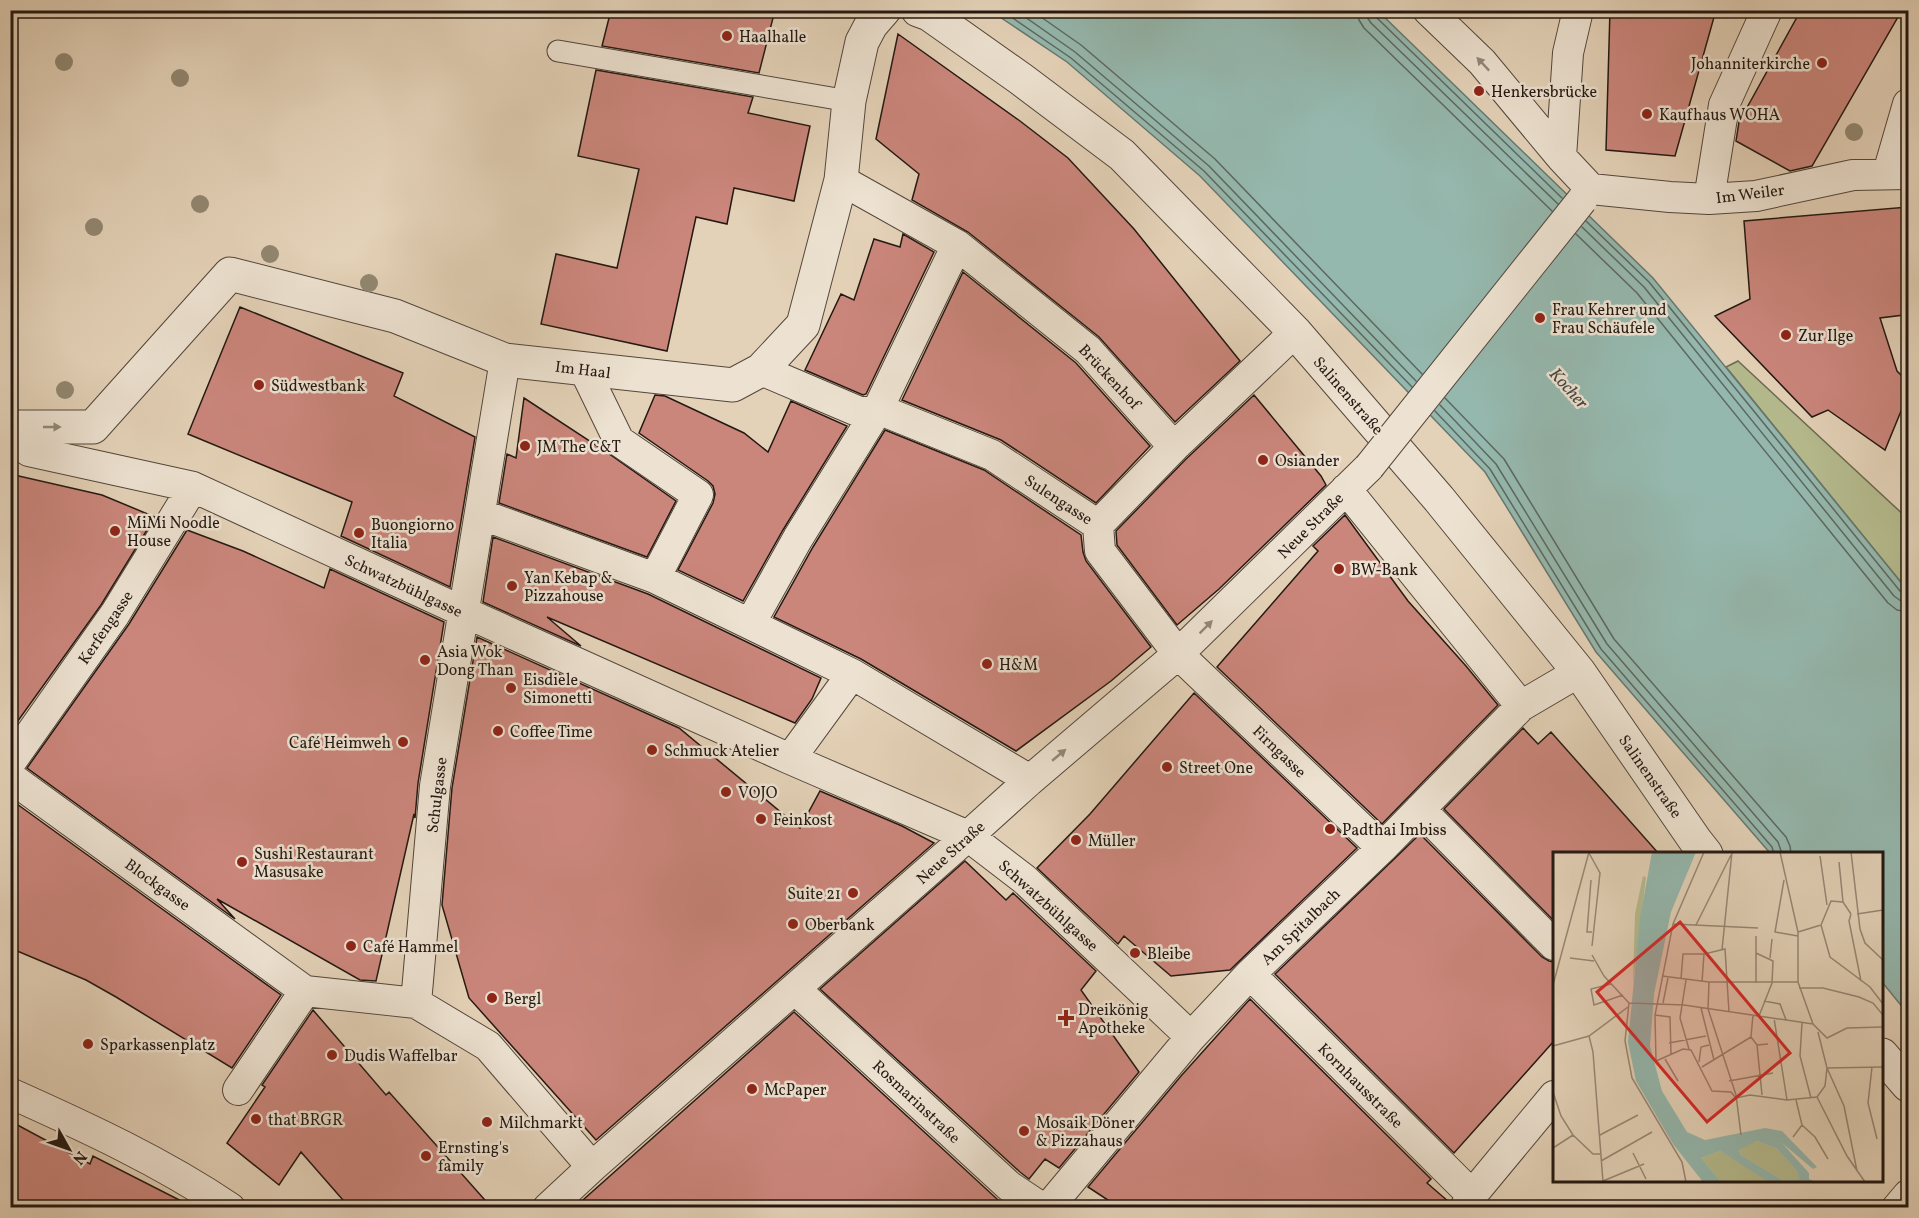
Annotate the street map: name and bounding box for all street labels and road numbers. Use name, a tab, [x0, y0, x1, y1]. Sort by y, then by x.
street label: Im Weiler	[1715, 180, 1786, 210]
street label: Brückenhof	[1073, 340, 1145, 416]
street label: Salinenstraße	[1307, 352, 1388, 440]
street label: Im Haal	[554, 357, 612, 385]
street label: Sulengasse	[1020, 470, 1096, 531]
street label: Neue Straße	[1273, 488, 1349, 564]
street label: Schwatzbühlgasse	[341, 550, 466, 624]
street label: Kerfengasse	[74, 587, 139, 669]
street label: Firngasse	[1247, 721, 1310, 784]
street label: Salinenstraße	[1612, 731, 1686, 823]
street label: Schulgasse	[422, 756, 454, 834]
street label: Neue Straße	[912, 817, 990, 890]
street label: Blockgasse	[120, 854, 194, 917]
street label: Schwatzbühlgasse	[993, 856, 1102, 957]
street label: Am Spitalbach	[1257, 884, 1346, 971]
street label: Kornhausstraße	[1312, 1039, 1407, 1134]
street label: Rosmarinstraße	[867, 1056, 965, 1149]

